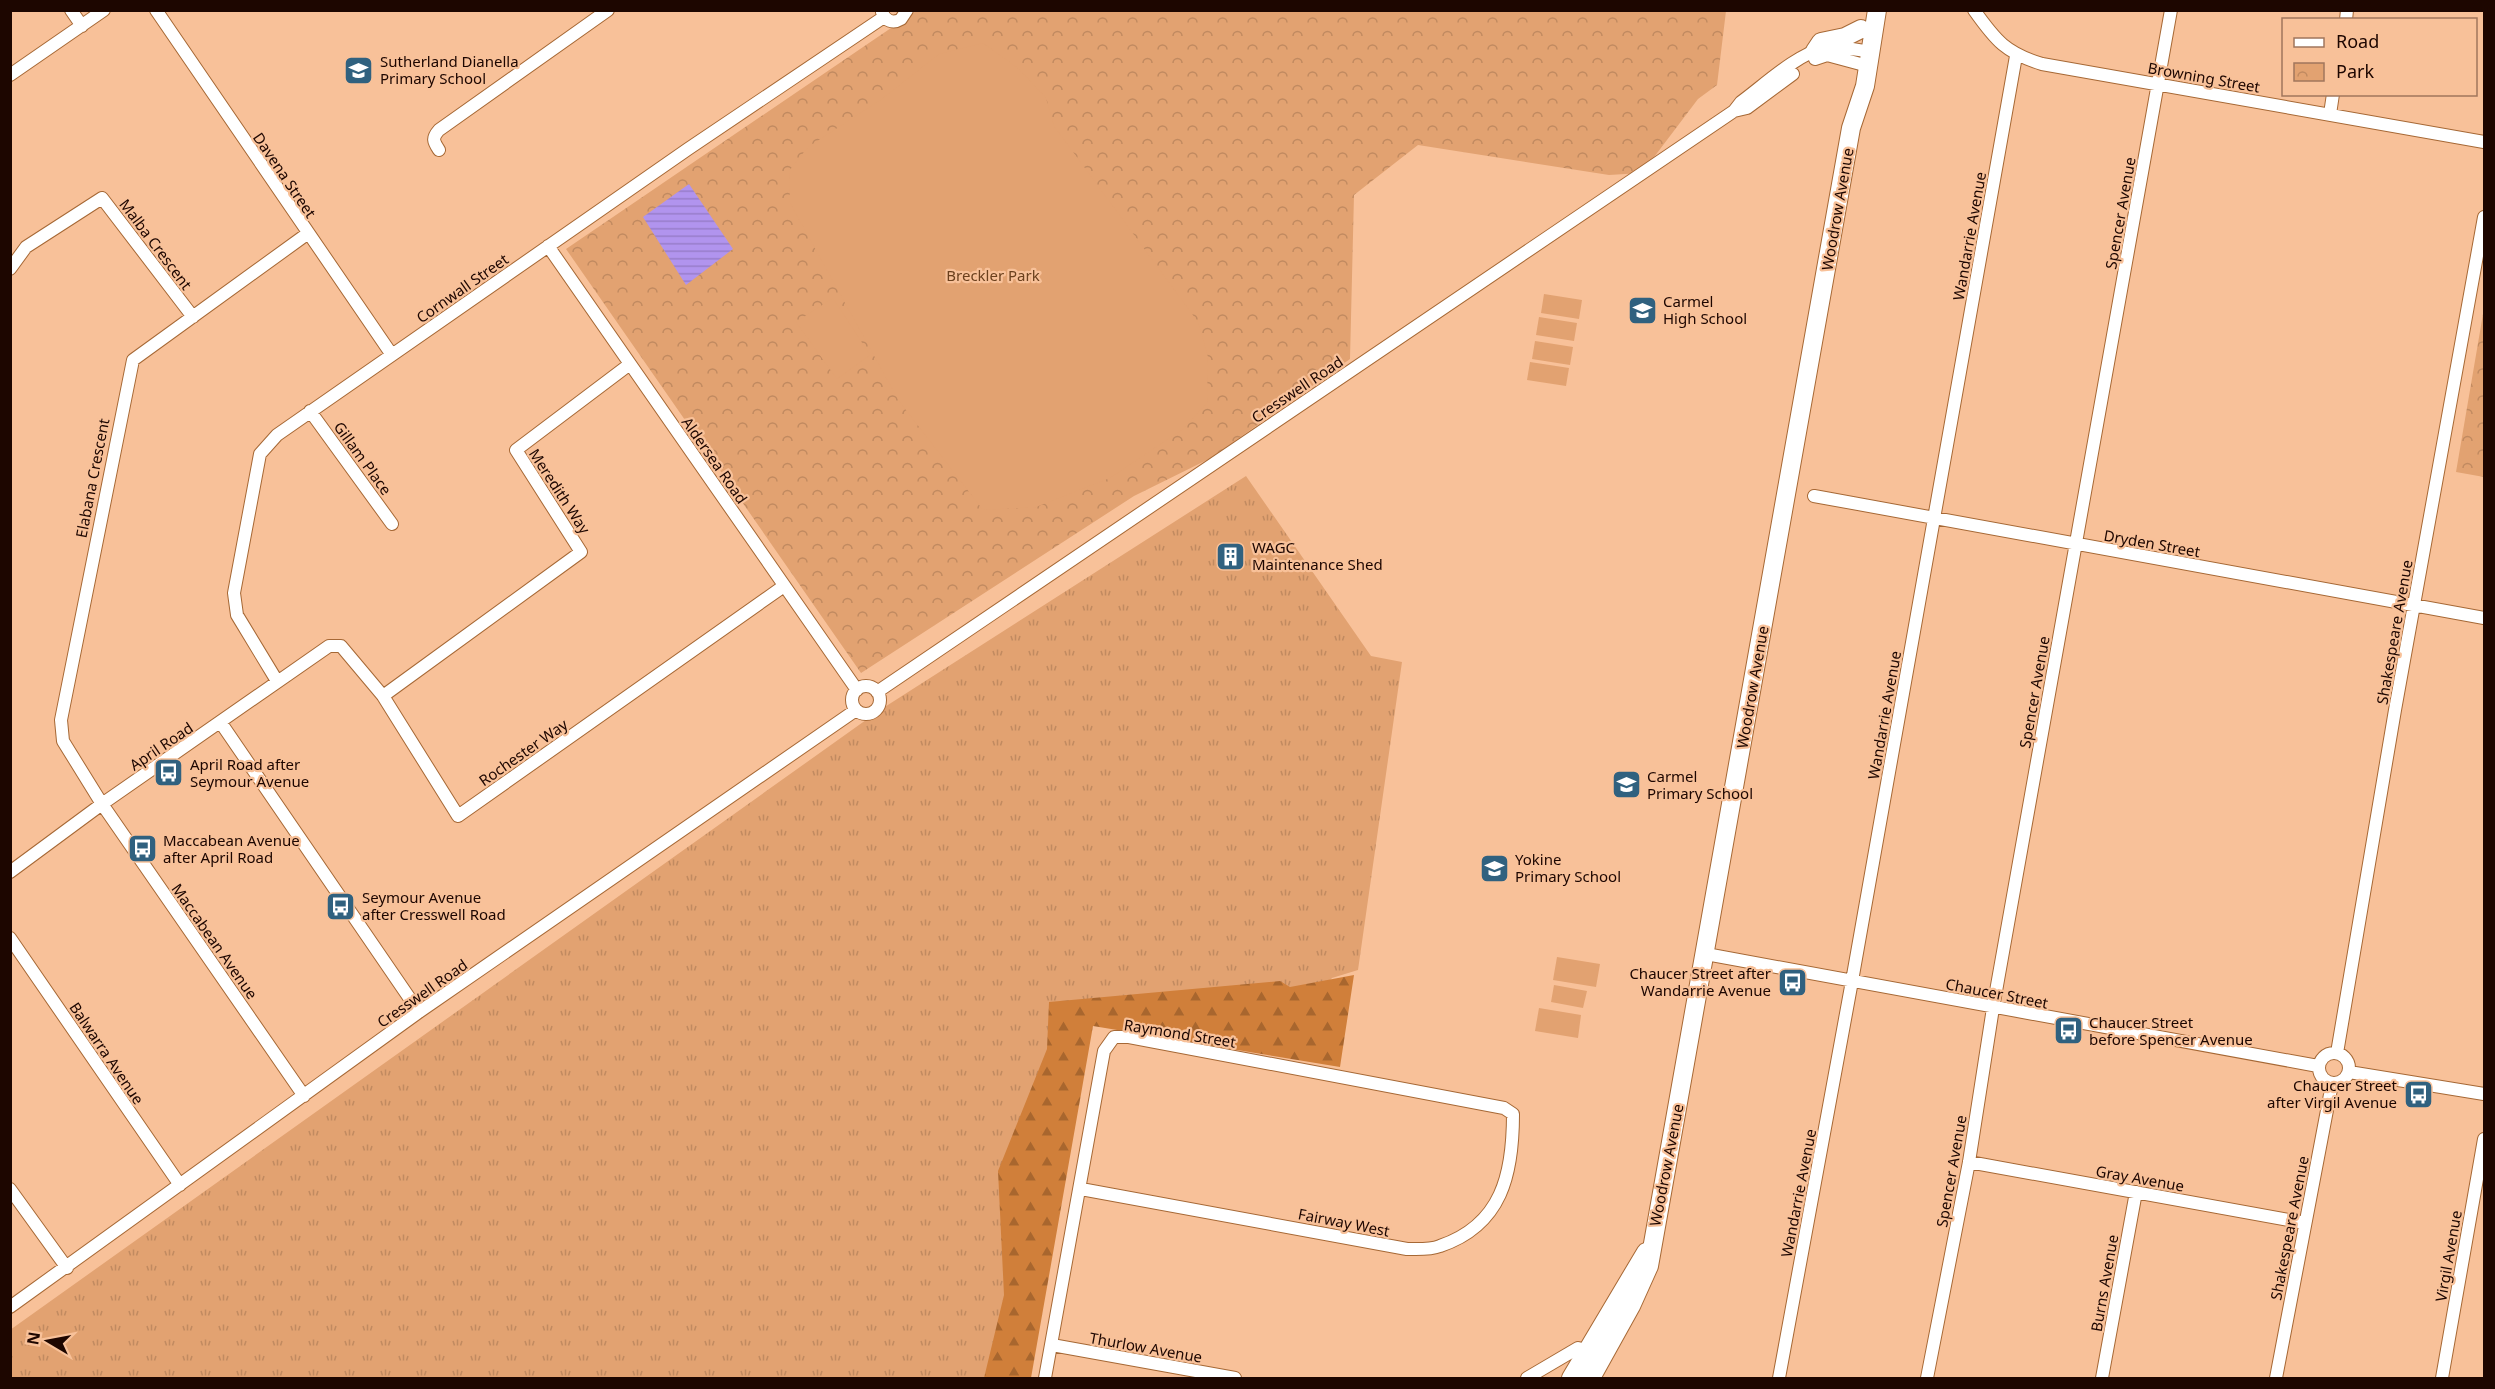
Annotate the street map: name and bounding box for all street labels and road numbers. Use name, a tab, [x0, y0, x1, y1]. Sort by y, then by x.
street label: Browning Street	[2146, 57, 2262, 97]
street label: Davena Street	[249, 128, 321, 222]
street label: Woodrow Avenue	[1816, 146, 1858, 272]
street label: Spencer Avenue	[2100, 155, 2140, 271]
street label: Wandarrie Avenue	[1948, 170, 1990, 302]
street label: Malba Crescent	[115, 195, 197, 294]
street label: Cornwall Street	[412, 249, 512, 327]
street label: Cresswell Road	[1247, 351, 1347, 427]
street label: Aldersea Road	[678, 413, 752, 507]
street label: Elabana Crescent	[71, 416, 113, 539]
street label: Gillam Place	[330, 417, 396, 499]
street label: Meredith Way	[525, 445, 595, 538]
street label: Dryden Street	[2102, 525, 2202, 561]
street label: Shakespeare Avenue	[2371, 558, 2417, 706]
street label: Woodrow Avenue	[1731, 624, 1773, 750]
street label: Spencer Avenue	[2014, 634, 2054, 750]
street label: Wandarrie Avenue	[1863, 649, 1905, 781]
street label: Rochester Way	[475, 714, 572, 790]
street label: April Road	[125, 717, 197, 775]
street label: Maccabean Avenue	[168, 879, 262, 1003]
street label: Cresswell Road	[373, 954, 471, 1032]
street label: Chaucer Street	[1944, 973, 2051, 1013]
street label: Balwarra Avenue	[65, 998, 149, 1108]
street label: Raymond Street	[1123, 1014, 1238, 1052]
street label: Woodrow Avenue	[1644, 1102, 1688, 1228]
street label: Spencer Avenue	[1931, 1113, 1971, 1229]
street label: Wandarrie Avenue	[1776, 1127, 1820, 1259]
street label: Shakespeare Avenue	[2265, 1154, 2313, 1302]
street label: Gray Avenue	[2094, 1160, 2186, 1196]
street label: Fairway West	[1297, 1203, 1392, 1241]
street label: Virgil Avenue	[2430, 1209, 2466, 1303]
street label: Burns Avenue	[2086, 1233, 2122, 1333]
street label: Thurlow Avenue	[1088, 1327, 1204, 1367]

